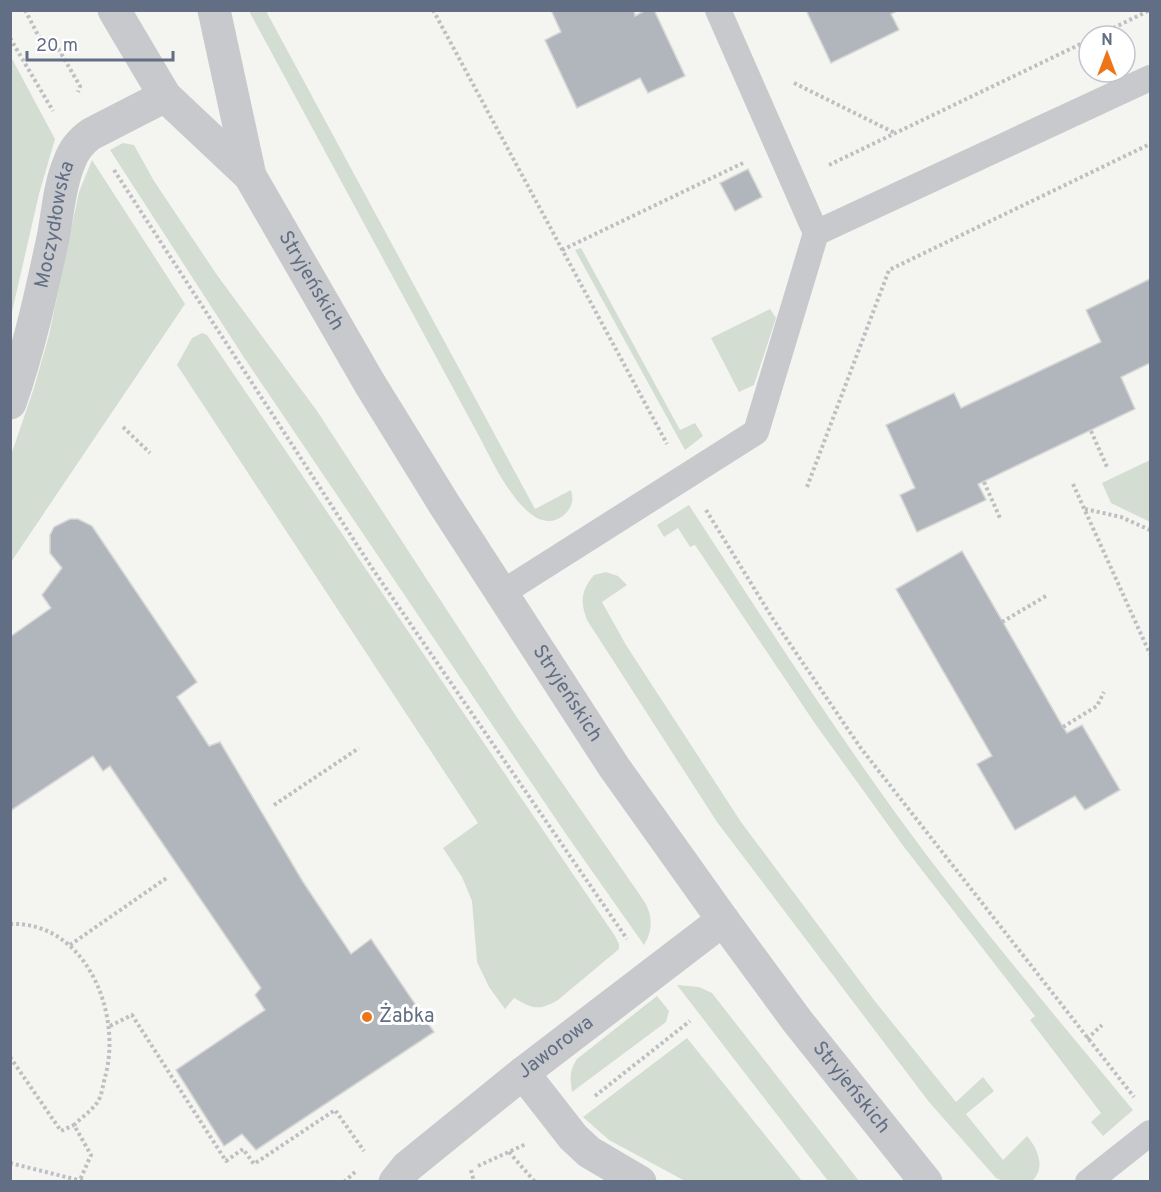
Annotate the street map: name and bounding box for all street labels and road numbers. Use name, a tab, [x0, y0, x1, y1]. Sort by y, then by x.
street label: Moczydłowska	[29, 157, 82, 291]
street label: Stryjeńskich	[272, 226, 349, 335]
street label: Stryjeńskich	[526, 640, 608, 747]
street label: Jaworowa	[513, 1010, 599, 1085]
street label: Stryjeńskich	[806, 1037, 895, 1139]

